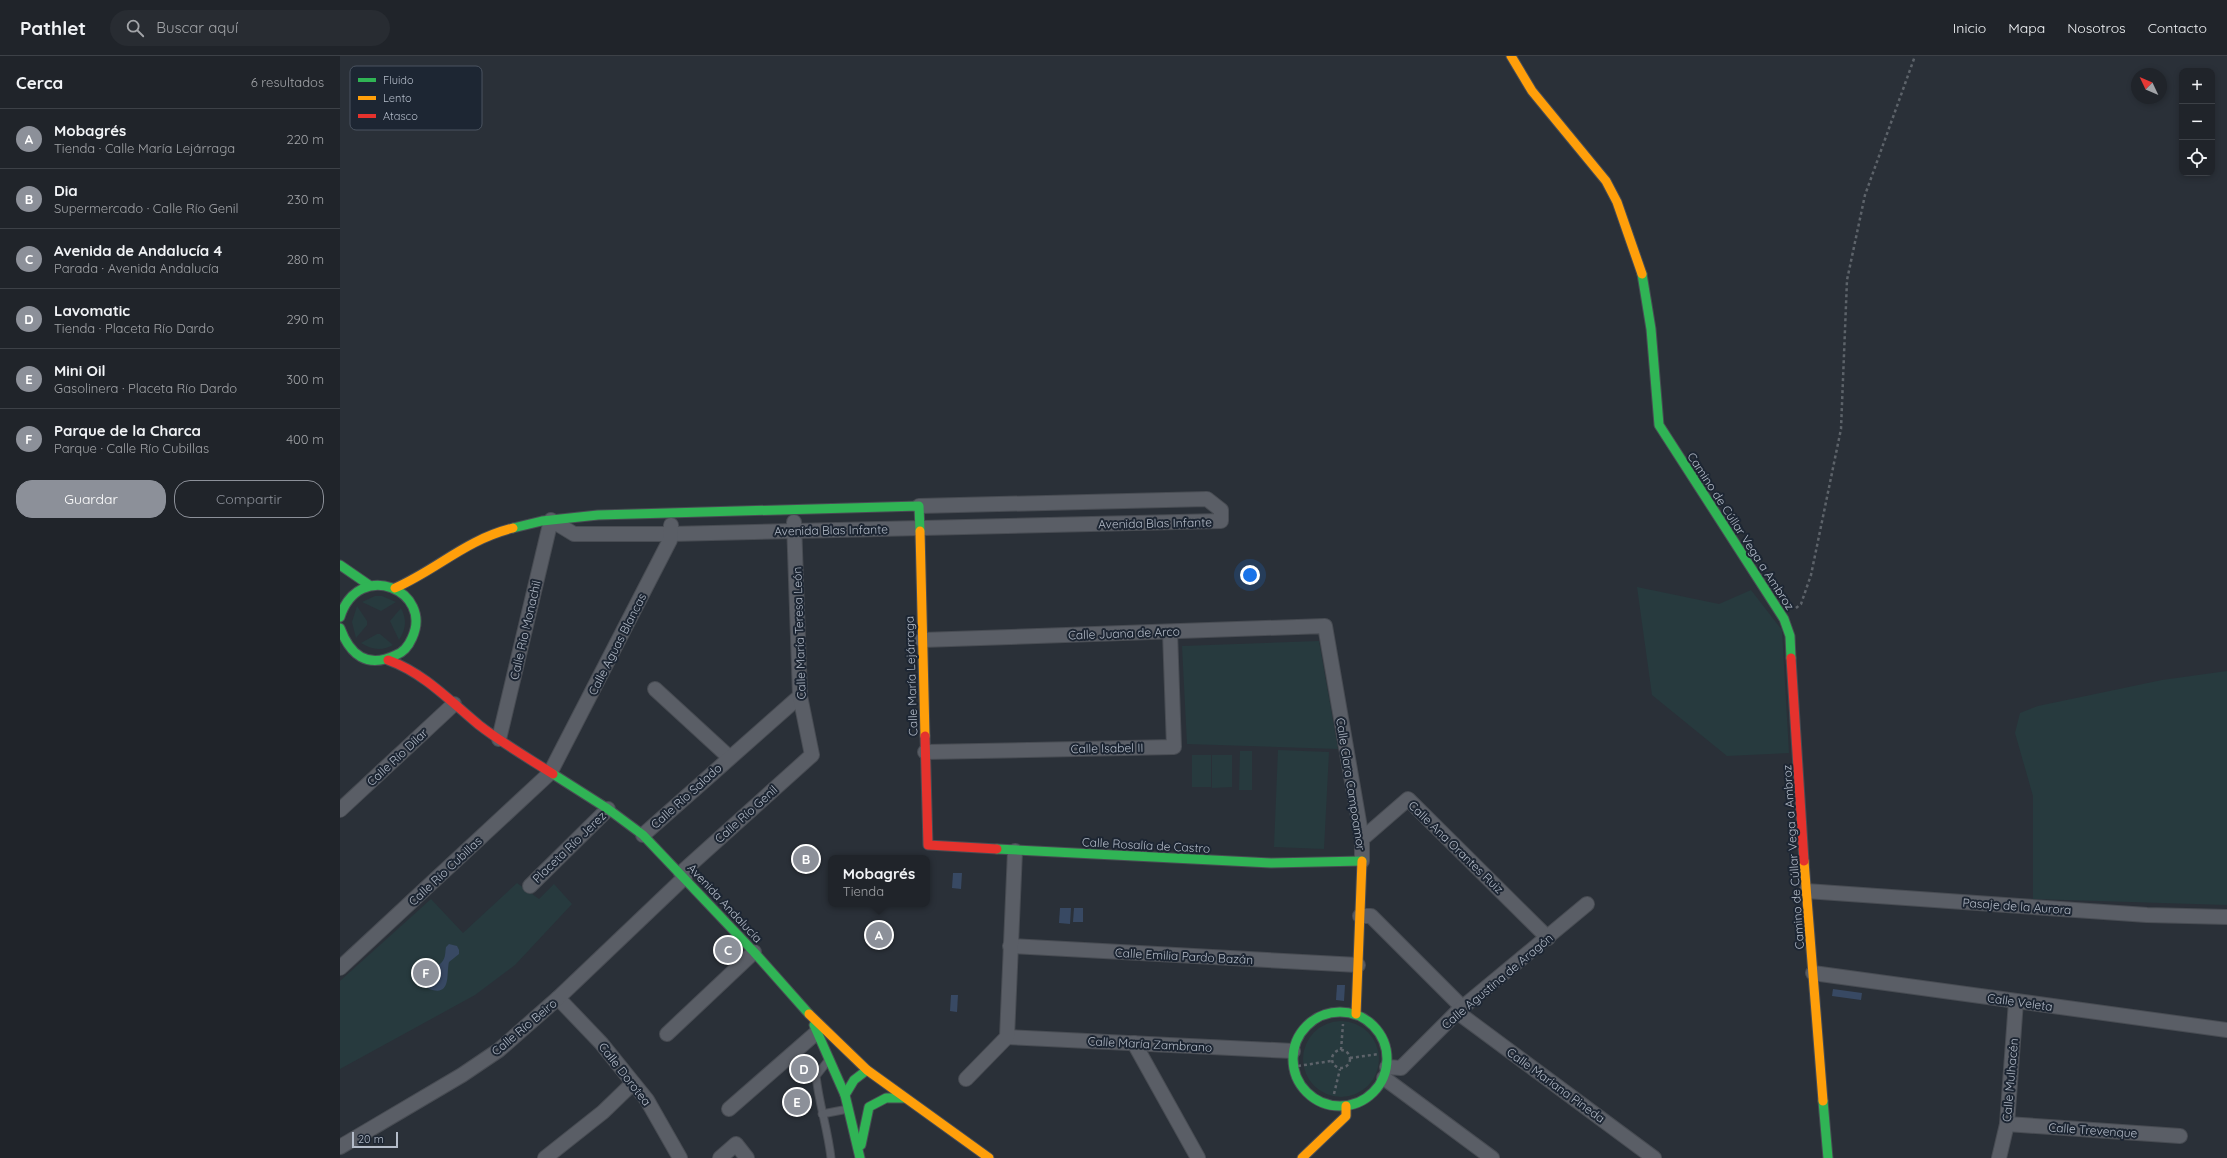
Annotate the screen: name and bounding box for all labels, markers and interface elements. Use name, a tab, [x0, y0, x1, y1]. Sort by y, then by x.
search box	[110, 10, 390, 46]
text: Pathlet	[20, 16, 86, 40]
icon: search	[124, 17, 146, 39]
text: Buscar aquí	[156, 18, 238, 37]
text: Inicio	[1953, 19, 1986, 37]
text: Mapa	[2008, 19, 2045, 37]
text: Nosotros	[2067, 19, 2126, 37]
text: Contacto	[2148, 19, 2207, 37]
legend	[350, 66, 482, 130]
north arrow	[2131, 68, 2167, 104]
map controls	[2179, 68, 2215, 176]
button: +	[2179, 68, 2215, 104]
text: Cerca	[16, 72, 63, 93]
text: Fluido	[383, 73, 414, 87]
text: 6 resultados	[251, 74, 324, 90]
text: Lento	[383, 91, 412, 105]
button: −	[2179, 104, 2215, 140]
text: Atasco	[383, 109, 418, 123]
text: Mobagrés	[54, 121, 126, 140]
text: A	[25, 131, 33, 147]
text: 220 m	[286, 131, 324, 147]
text: Tienda · Calle María Lejárraga	[54, 140, 235, 156]
button: locate	[2179, 140, 2215, 176]
text: Dia	[54, 181, 78, 200]
text: B	[25, 191, 33, 207]
text: 230 m	[287, 191, 324, 207]
text: Supermercado · Calle Río Genil	[54, 200, 239, 216]
text: Avenida de Andalucía 4	[54, 241, 222, 260]
text: C	[25, 251, 33, 267]
text: 280 m	[287, 251, 324, 267]
text: Parada · Avenida Andalucía	[54, 260, 219, 276]
text: Lavomatic	[54, 301, 130, 320]
text: D	[24, 311, 34, 327]
text: 290 m	[286, 311, 324, 327]
text: Tienda · Placeta Río Dardo	[54, 320, 214, 336]
text: Mini Oil	[54, 361, 105, 380]
text: E	[25, 371, 33, 387]
text: 300 m	[286, 371, 324, 387]
text: Gasolinera · Placeta Río Dardo	[54, 380, 237, 396]
text: Parque de la Charca	[54, 421, 201, 440]
text: F	[25, 431, 33, 447]
text: 400 m	[286, 431, 324, 447]
text: Parque · Calle Río Cubillas	[54, 440, 209, 456]
street label: Camino de Cúllar Vega a Ambroz	[1684, 449, 1798, 613]
button: Guardar	[16, 480, 166, 518]
button: Compartir	[174, 480, 324, 518]
street label: Avenida Blas Infante	[1098, 515, 1212, 531]
street label: Avenida Blas Infante	[774, 522, 888, 538]
your location	[1240, 565, 1260, 585]
street label: Calle María Teresa León	[789, 566, 809, 700]
street label: Calle Río Monachil	[506, 579, 544, 681]
street label: Calle Aguas Blancas	[585, 590, 649, 698]
street label: Calle María Lejárraga	[901, 616, 921, 736]
street label: Calle Juana de Arco	[1068, 624, 1180, 642]
street label: Calle Clara Campoamor	[1333, 717, 1369, 852]
street label: Calle Río Dílar	[364, 725, 431, 789]
street label: Calle Isabel II	[1071, 740, 1143, 756]
street label: Calle Río Salado	[647, 760, 725, 832]
street label: Camino de Cúllar Vega a Ambroz	[1779, 764, 1807, 950]
street label: Calle Río Genil	[712, 782, 780, 846]
street label: Calle Ana Orantes Ruiz	[1405, 798, 1507, 896]
street label: Placeta Río Jerez	[529, 808, 609, 886]
street label: Calle Río Cubillas	[405, 833, 485, 909]
street label: Calle Rosalía de Castro	[1081, 834, 1211, 856]
pin: B	[793, 844, 819, 874]
popup	[828, 855, 930, 907]
street label: Avenida Andalucía	[685, 860, 765, 946]
text: Mobagrés	[843, 864, 915, 883]
text: Tienda	[843, 883, 884, 899]
street label: Pasaje de la Aurora	[1962, 895, 2072, 917]
pin: A	[866, 920, 892, 950]
street label: Calle Agustina de Aragón	[1438, 930, 1556, 1032]
pin: C	[715, 935, 741, 965]
street label: Calle Emilia Pardo Bazán	[1115, 945, 1253, 967]
pin: F	[413, 958, 439, 988]
street label: Calle Veleta	[1986, 990, 2054, 1014]
street label: Calle Río Beiro	[488, 995, 560, 1059]
street label: Calle María Zambrano	[1087, 1033, 1213, 1055]
street label: Calle Mulhacén	[1999, 1037, 2021, 1123]
street label: Calle Dorotea	[596, 1039, 654, 1109]
street label: Calle Mariana Pineda	[1504, 1044, 1608, 1126]
pin: D	[791, 1054, 817, 1084]
pin: E	[784, 1087, 810, 1117]
street label: Calle Trevenque	[2048, 1119, 2138, 1141]
scale bar	[352, 1130, 398, 1149]
text: 20 m	[358, 1132, 384, 1146]

